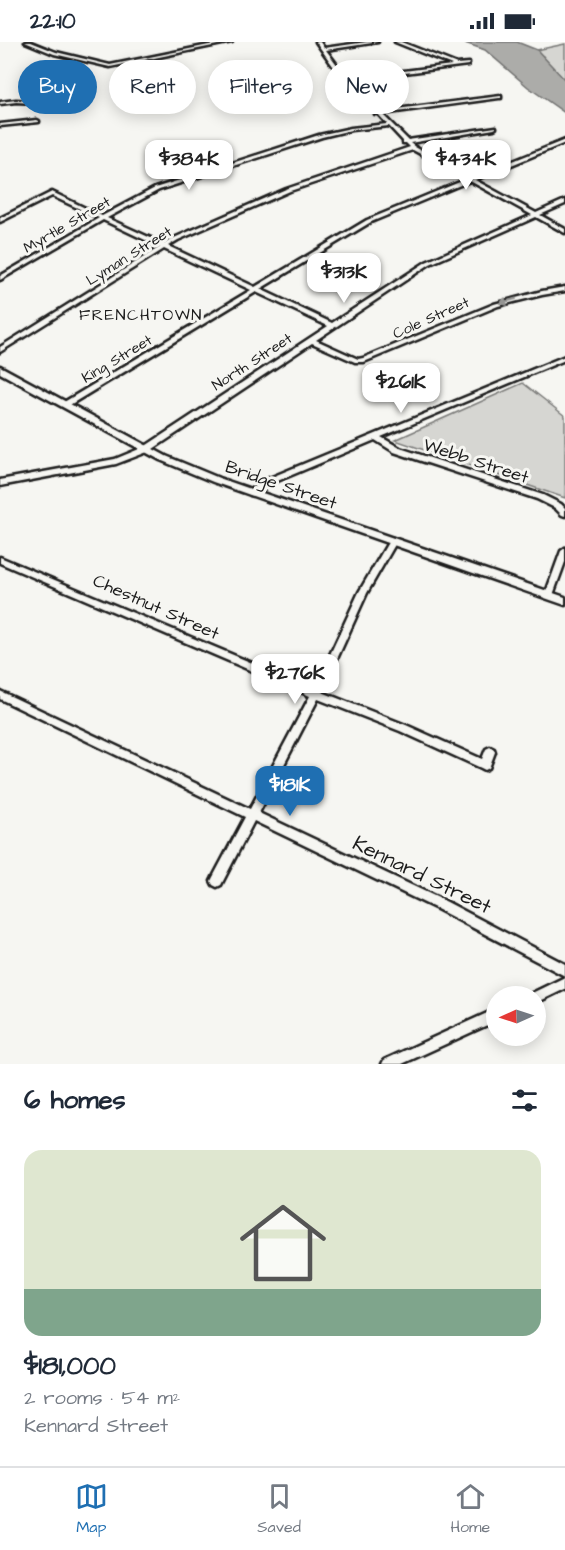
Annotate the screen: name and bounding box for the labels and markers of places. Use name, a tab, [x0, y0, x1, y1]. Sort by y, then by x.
pin: $384K	[147, 140, 231, 191]
pin: $434K	[424, 140, 508, 191]
pin: $313K	[302, 253, 386, 304]
pin: $261K	[359, 363, 443, 414]
pin: $276K	[253, 654, 337, 705]
pin: $181K	[248, 766, 332, 817]

